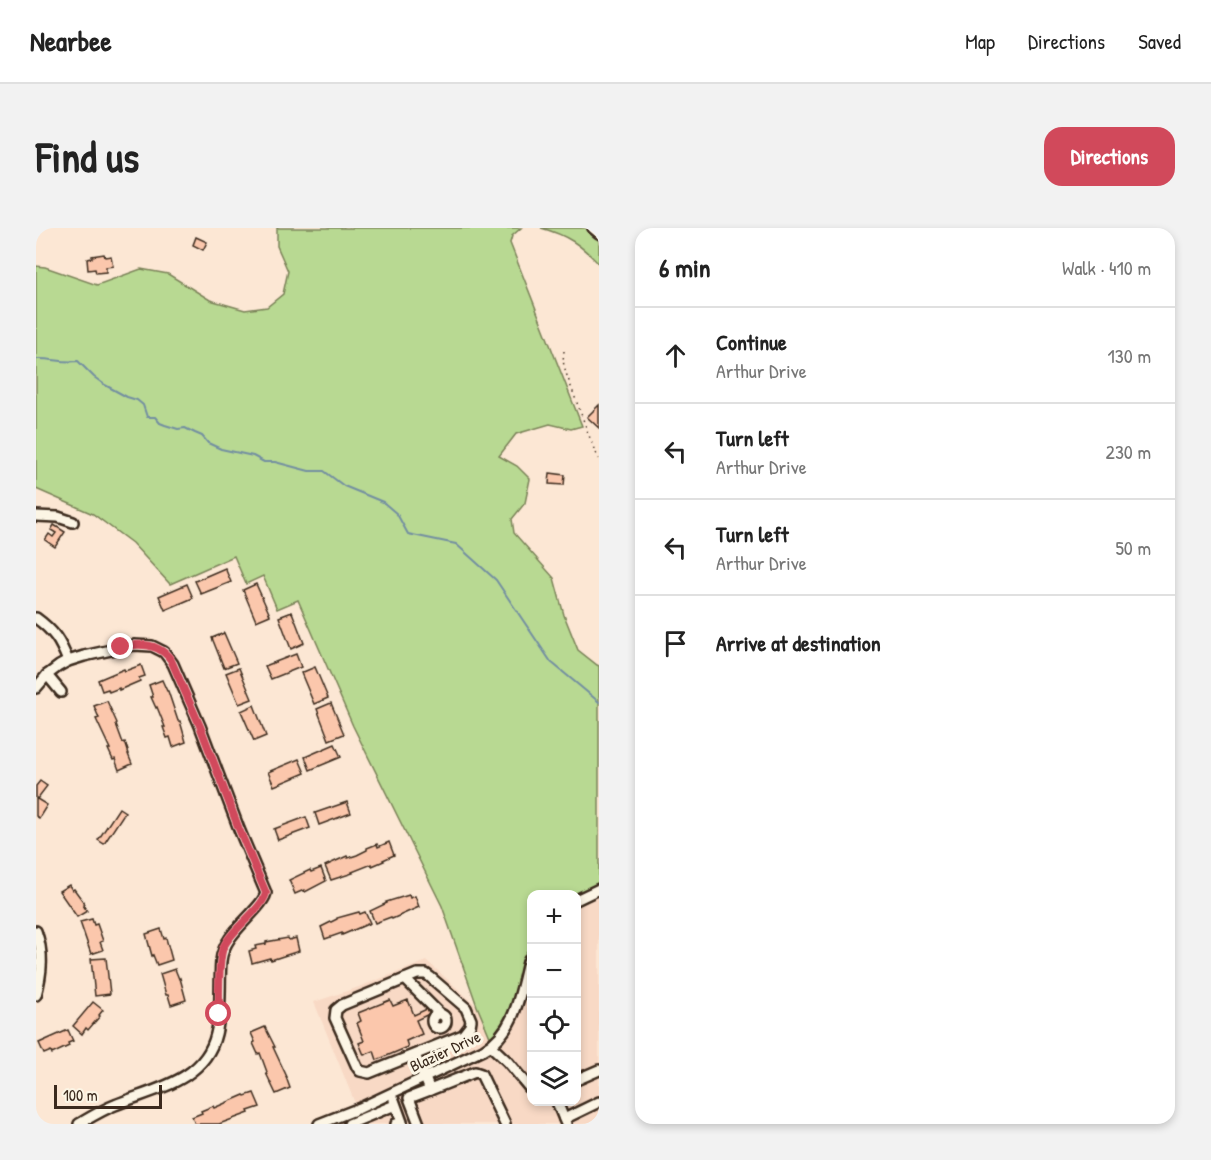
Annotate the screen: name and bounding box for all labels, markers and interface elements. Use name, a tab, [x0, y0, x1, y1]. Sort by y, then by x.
text: Nearbee	[30, 22, 112, 60]
text: Map	[965, 27, 995, 56]
text: Directions	[1028, 27, 1105, 56]
text: Saved	[1138, 27, 1181, 56]
button: Directions	[1044, 127, 1175, 186]
text: Find us	[36, 128, 139, 185]
text: 6 min	[659, 250, 711, 285]
text: Walk · 410 m	[1062, 254, 1151, 281]
text: Continue	[716, 327, 787, 357]
icon: ahead	[659, 339, 692, 372]
text: 130 m	[1108, 342, 1151, 369]
text: Arthur Drive	[716, 357, 807, 384]
text: Turn left	[716, 423, 789, 453]
icon: left	[659, 435, 692, 468]
text: 230 m	[1106, 438, 1151, 465]
text: Arthur Drive	[716, 453, 807, 480]
text: Turn left	[716, 519, 789, 549]
icon: left	[659, 531, 692, 564]
text: 50 m	[1115, 534, 1151, 561]
text: Arthur Drive	[716, 549, 807, 576]
icon: arrive	[659, 627, 692, 660]
text: Arrive at destination	[716, 628, 881, 658]
route end	[107, 633, 133, 659]
map controls	[527, 890, 581, 1106]
button: +	[527, 890, 581, 944]
button: −	[527, 944, 581, 998]
button: locate	[527, 998, 581, 1052]
route start	[205, 1000, 231, 1026]
street label: Blazier Drive	[406, 1025, 484, 1077]
button: layers	[527, 1052, 581, 1106]
scale bar	[54, 1082, 162, 1110]
text: 100 m	[63, 1084, 98, 1106]

